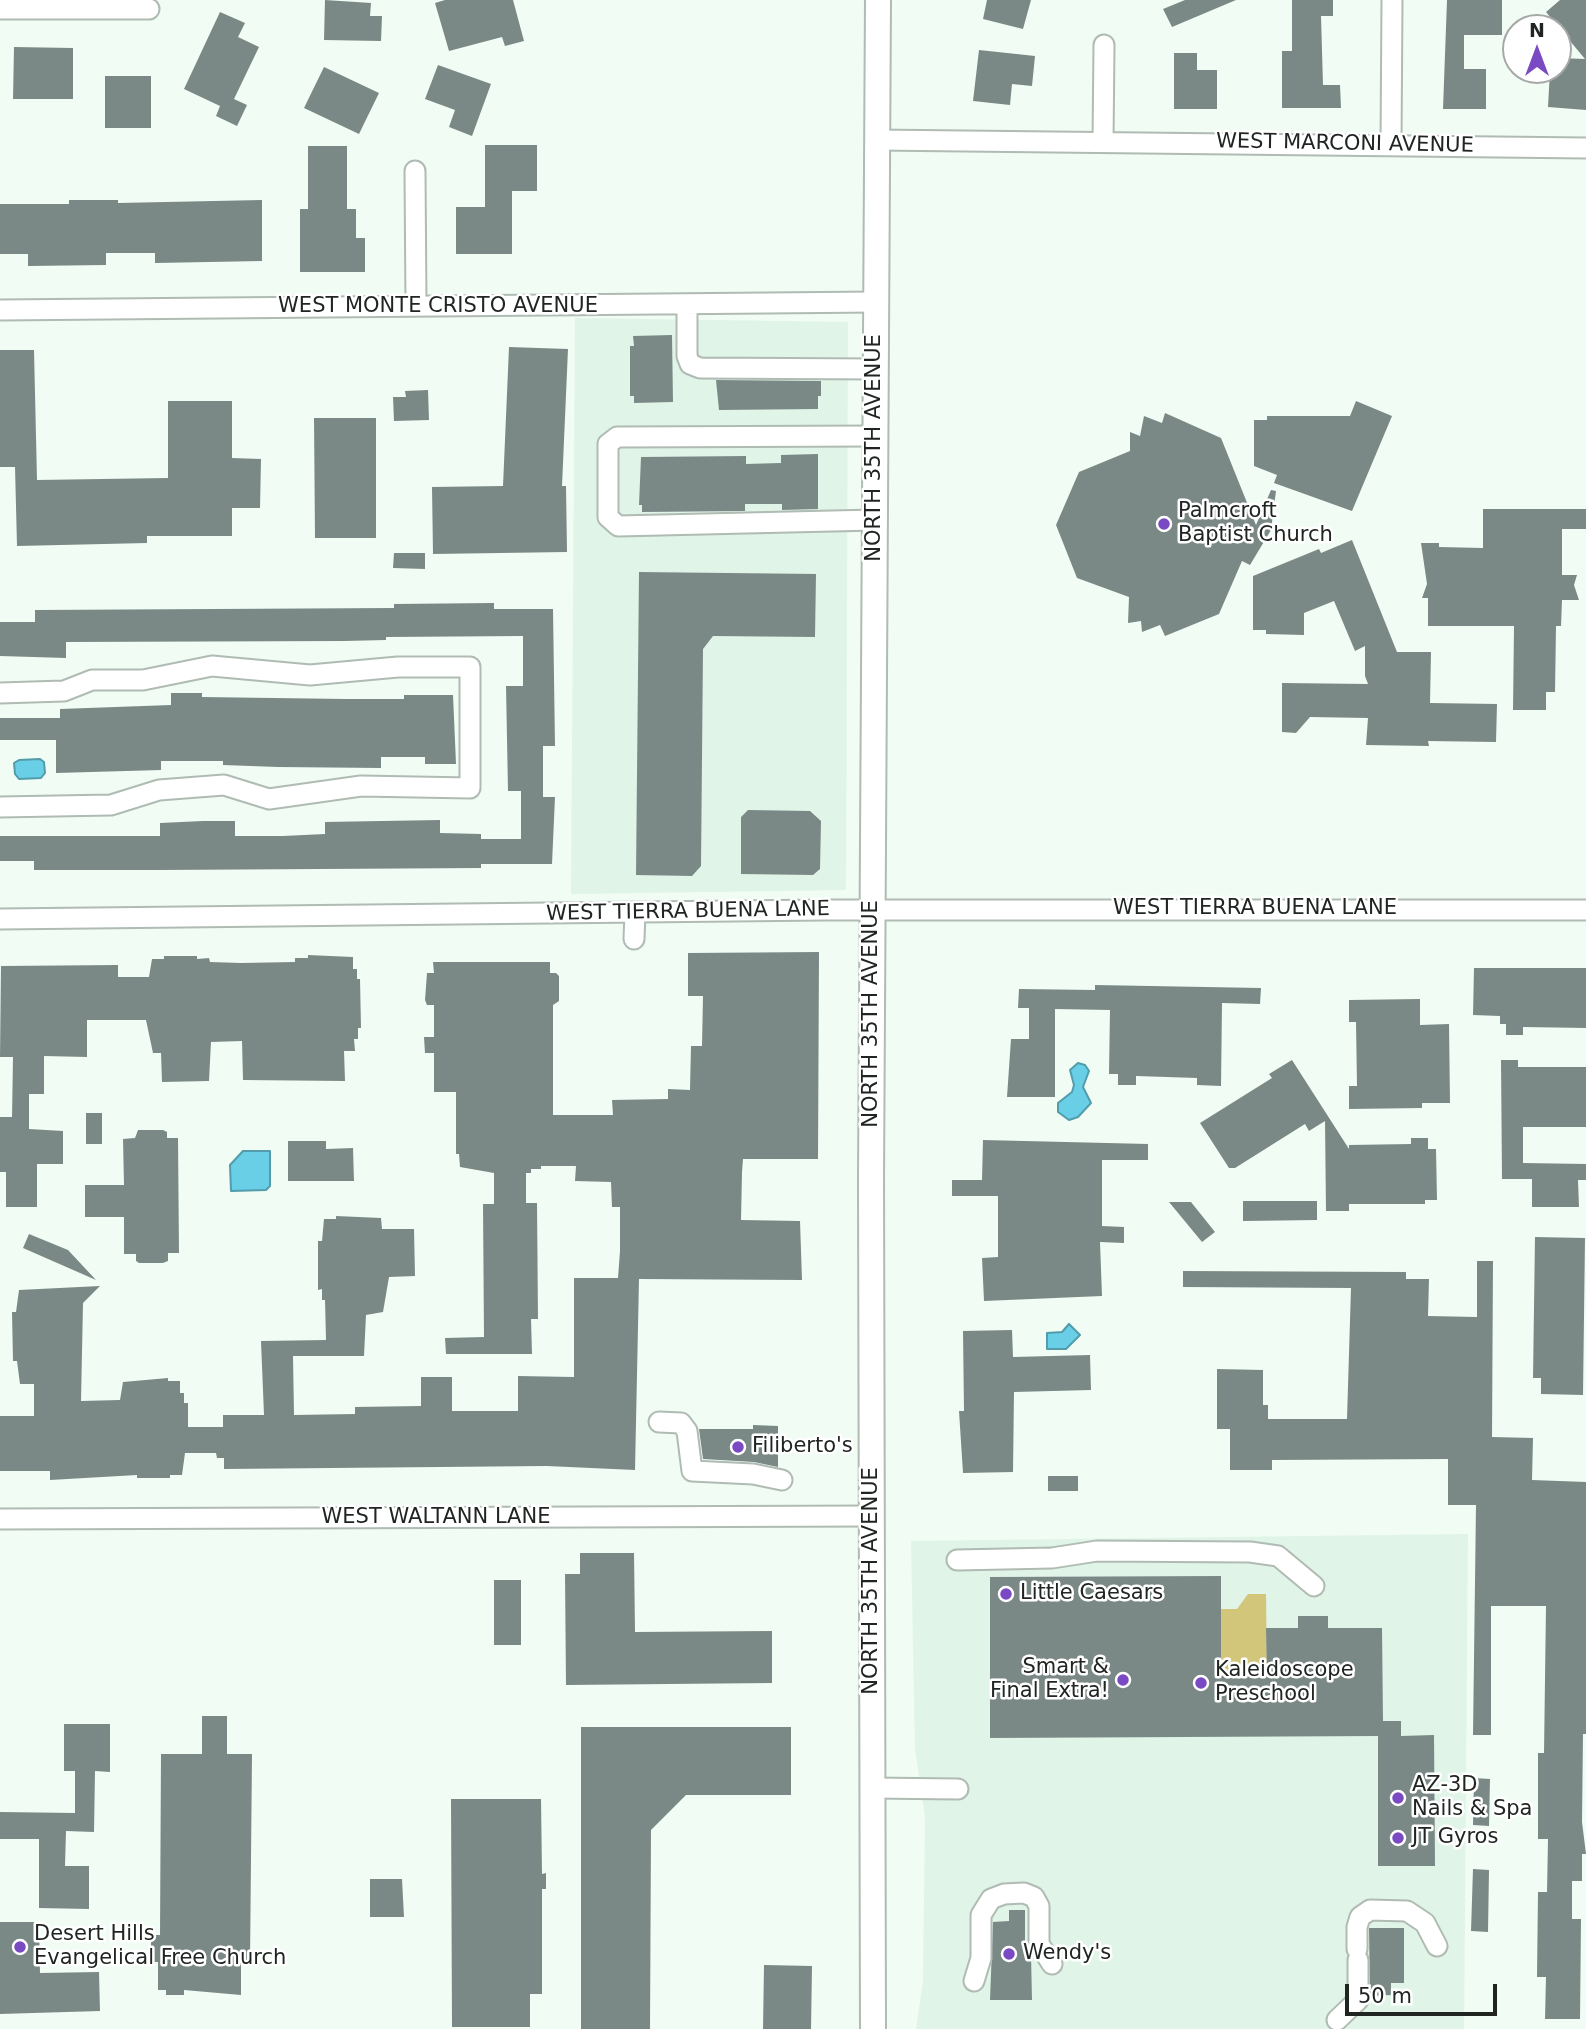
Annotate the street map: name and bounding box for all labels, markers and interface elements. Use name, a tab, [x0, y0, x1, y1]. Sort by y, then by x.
north arrow	[1502, 14, 1572, 84]
text: N	[1529, 19, 1545, 41]
street label: WEST MARCONI AVENUE	[1216, 129, 1474, 159]
street label: WEST MONTE CRISTO AVENUE	[278, 294, 598, 320]
street label: NORTH 35TH AVENUE	[862, 334, 888, 562]
place label: Palmcroft Baptist Church	[1178, 499, 1333, 549]
marker: Palmcroft Baptist Church	[1156, 516, 1172, 532]
street label: WEST TIERRA BUENA LANE	[1113, 896, 1397, 922]
street label: WEST TIERRA BUENA LANE	[546, 897, 830, 927]
street label: NORTH 35TH AVENUE	[859, 900, 885, 1128]
place label: Filiberto's	[752, 1434, 853, 1460]
marker: Filiberto's	[730, 1439, 746, 1455]
street label: NORTH 35TH AVENUE	[859, 1467, 885, 1695]
street label: WEST WALTANN LANE	[322, 1505, 550, 1531]
place label: Little Caesars	[1020, 1581, 1163, 1607]
marker: Little Caesars	[998, 1586, 1014, 1602]
place label: Smart & Final Extra!	[990, 1655, 1109, 1705]
place label: Kaleidoscope Preschool	[1215, 1658, 1354, 1708]
marker: Smart & Final Extra!	[1115, 1672, 1131, 1688]
marker: Kaleidoscope Preschool	[1193, 1675, 1209, 1691]
place label: AZ-3D Nails & Spa	[1412, 1773, 1532, 1823]
marker: AZ-3D Nails & Spa	[1390, 1790, 1406, 1806]
place label: JT Gyros	[1412, 1825, 1498, 1851]
marker: JT Gyros	[1390, 1830, 1406, 1846]
place label: Desert Hills Evangelical Free Church	[34, 1922, 286, 1972]
marker: Desert Hills Evangelical Free Church	[12, 1939, 28, 1955]
place label: Wendy's	[1023, 1941, 1111, 1967]
marker: Wendy's	[1001, 1946, 1017, 1962]
scale bar	[1348, 1969, 1500, 2013]
text: 50 m	[1358, 1984, 1412, 2008]

